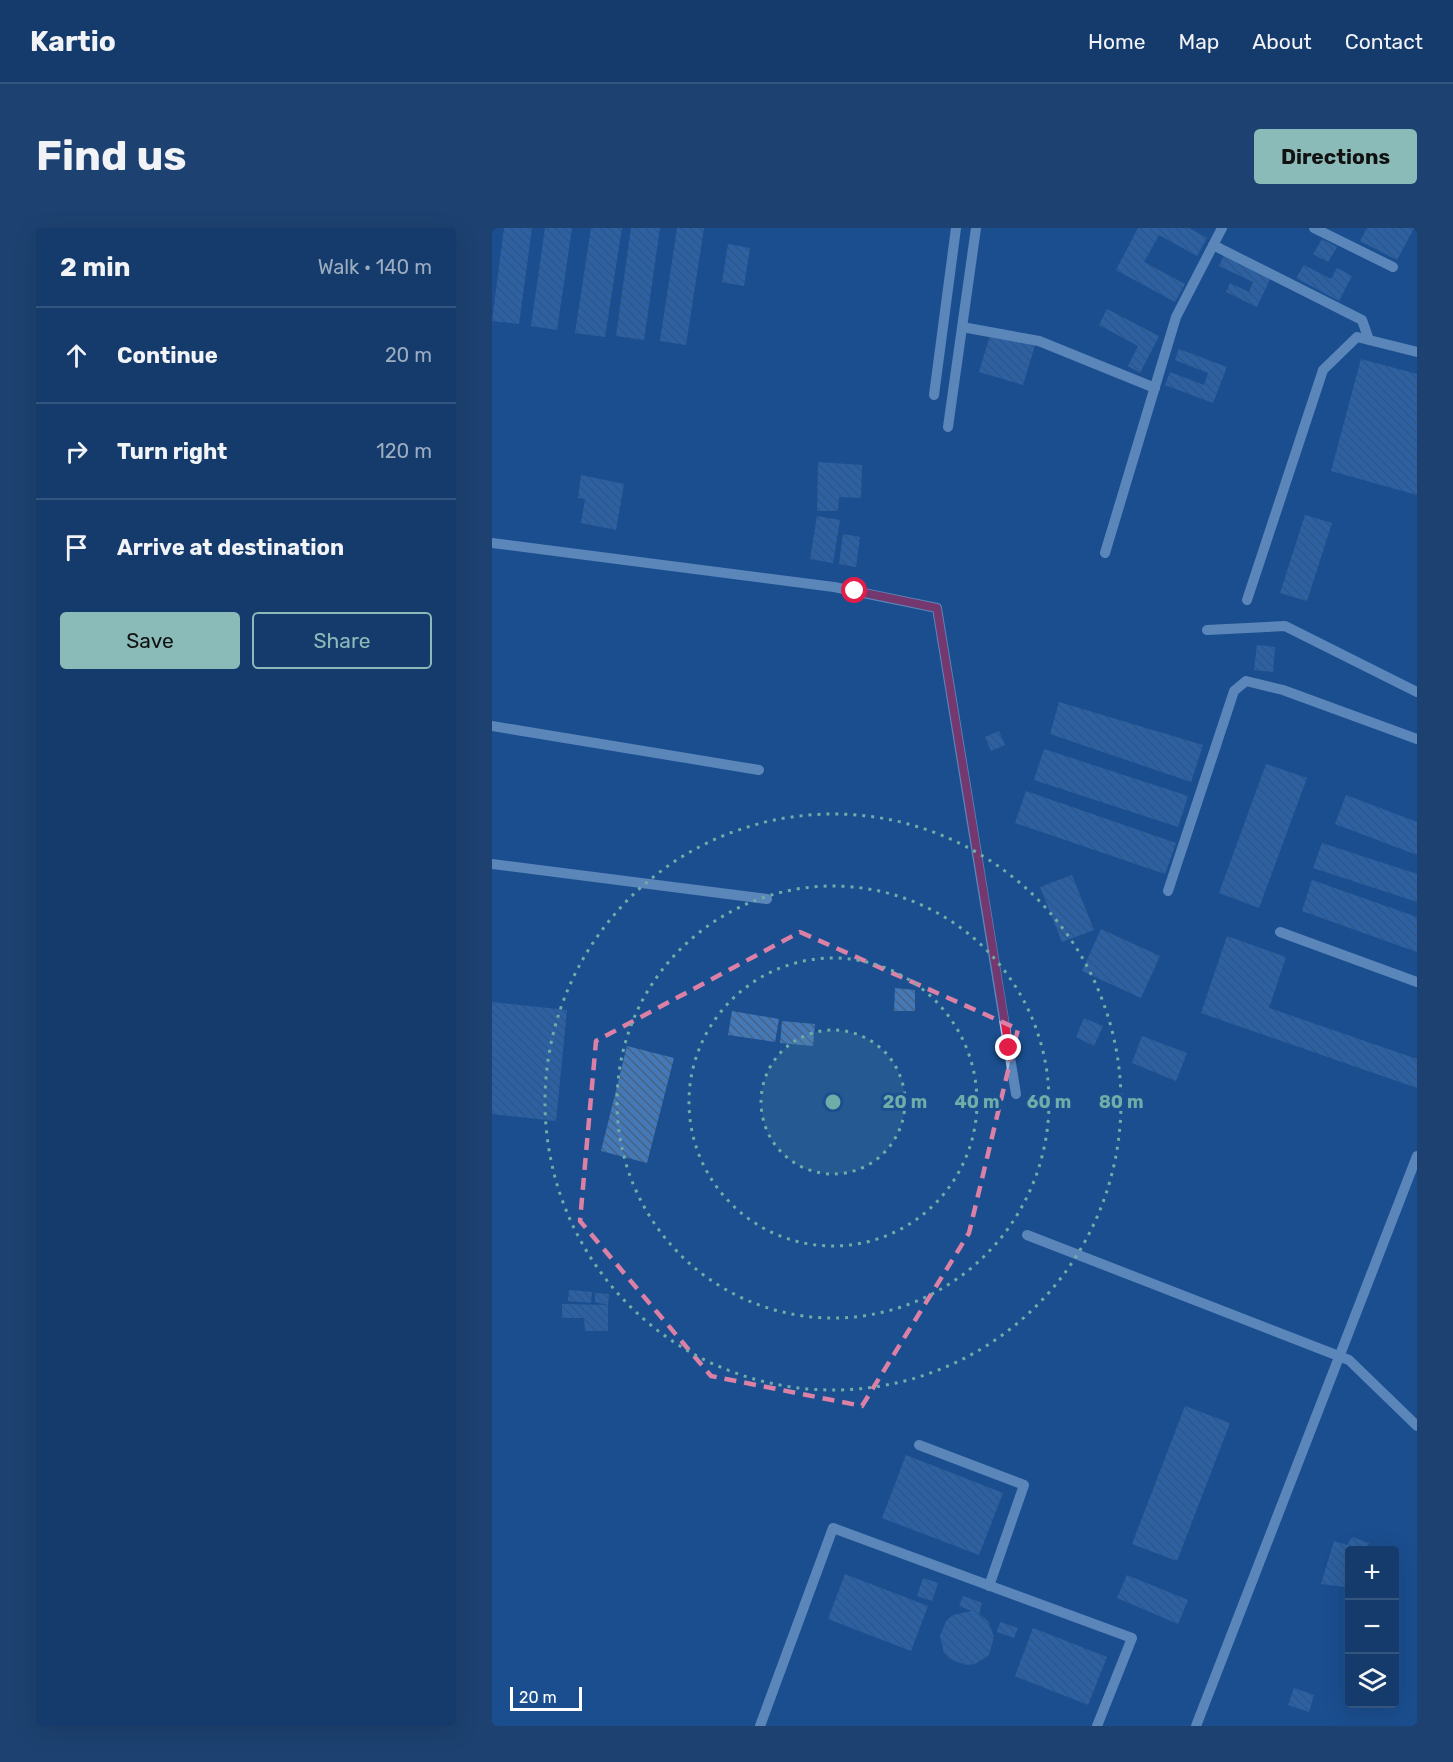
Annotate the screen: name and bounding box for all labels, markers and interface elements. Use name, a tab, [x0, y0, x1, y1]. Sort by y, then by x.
text: Kartio	[30, 25, 116, 58]
text: Home	[1088, 29, 1145, 54]
text: Map	[1178, 29, 1219, 54]
text: About	[1252, 29, 1312, 54]
text: Contact	[1345, 29, 1423, 54]
button: Directions	[1254, 129, 1417, 184]
text: Find us	[36, 131, 187, 181]
text: 2 min	[60, 252, 130, 283]
text: Walk · 140 m	[318, 255, 432, 279]
icon: ahead	[60, 339, 93, 372]
text: Continue	[117, 342, 218, 369]
text: 20 m	[385, 343, 432, 367]
icon: right	[60, 435, 93, 468]
text: Turn right	[117, 438, 227, 465]
text: 120 m	[376, 439, 432, 463]
icon: arrive	[60, 531, 93, 564]
text: Arrive at destination	[117, 534, 344, 561]
route start	[841, 577, 867, 603]
button: Save	[60, 612, 240, 669]
button: Share	[252, 612, 432, 669]
route end	[995, 1034, 1021, 1060]
text: 20 m	[883, 1091, 927, 1113]
text: 40 m	[955, 1091, 999, 1113]
text: 60 m	[1027, 1091, 1071, 1113]
text: 80 m	[1099, 1091, 1143, 1113]
centre of rings	[823, 1092, 843, 1112]
map controls	[1345, 1546, 1399, 1708]
button: +	[1345, 1546, 1399, 1600]
button: −	[1345, 1600, 1399, 1654]
button: layers	[1345, 1654, 1399, 1708]
scale bar	[510, 1684, 582, 1712]
text: 20 m	[519, 1688, 557, 1707]

